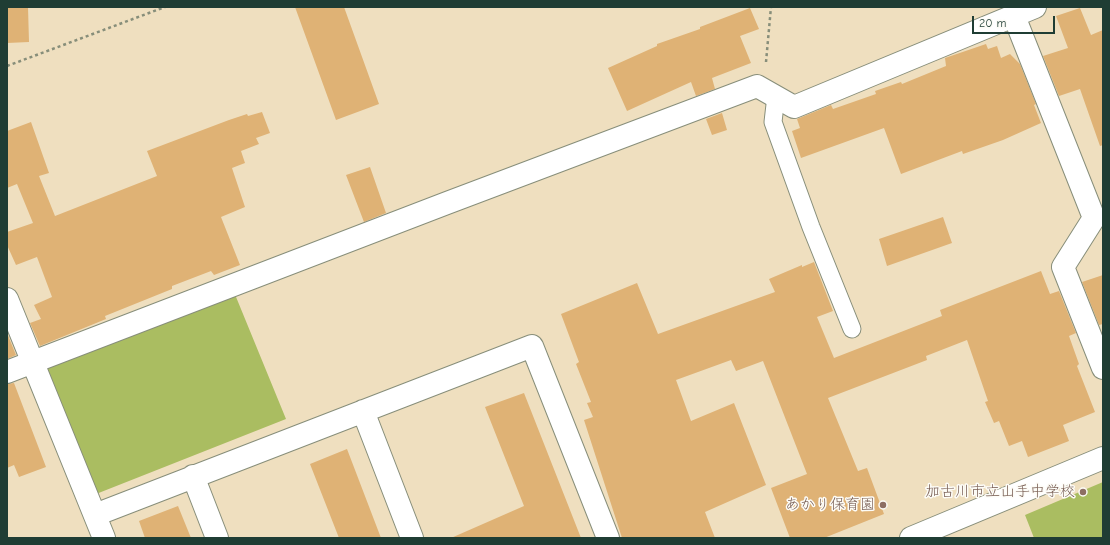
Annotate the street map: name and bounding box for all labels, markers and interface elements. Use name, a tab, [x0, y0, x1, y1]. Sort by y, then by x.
scale bar	[974, 8, 1057, 34]
text: 20 m	[979, 16, 1007, 30]
place label: 加古川市立山手中学校	[925, 483, 1075, 501]
marker: 加古川市立山手中学校	[1078, 487, 1088, 497]
place label: あかり保育園	[785, 496, 875, 514]
marker: あかり保育園	[878, 500, 888, 510]

